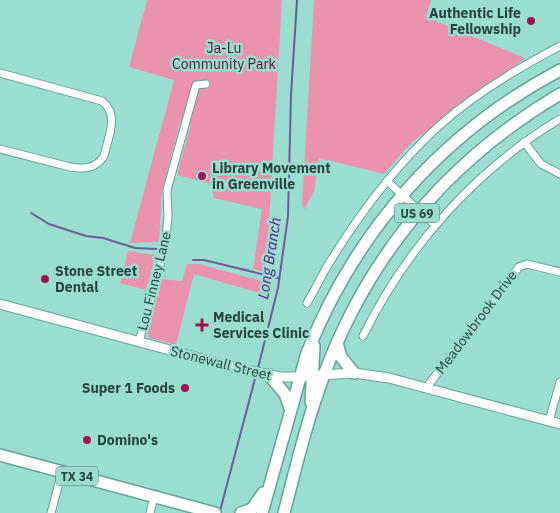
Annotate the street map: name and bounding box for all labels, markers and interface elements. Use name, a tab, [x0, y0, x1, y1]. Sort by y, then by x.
place label: Authentic Life Fellowship	[429, 4, 521, 38]
marker: Authentic Life Fellowship	[525, 15, 537, 27]
park label: Ja-Lu Community Park	[172, 39, 277, 73]
place label: Library Movement in Greenville	[212, 159, 331, 193]
marker: Library Movement in Greenville	[196, 170, 208, 182]
road number: US 69	[394, 204, 440, 222]
water label: Long Branch	[253, 216, 285, 300]
street label: Lou Finney Lane	[133, 229, 175, 332]
place label: Stone Street Dental	[55, 262, 137, 296]
street label: Meadowbrook Drive	[431, 266, 521, 377]
marker: Stone Street Dental	[39, 273, 51, 285]
place label: Medical Services Clinic	[213, 308, 309, 342]
marker: Medical Services Clinic	[195, 318, 209, 332]
street label: Stonewall Street	[168, 342, 274, 384]
place label: Super 1 Foods	[82, 379, 175, 397]
marker: Super 1 Foods	[179, 382, 191, 394]
place label: Domino's	[97, 431, 158, 449]
marker: Domino's	[81, 434, 93, 446]
road number: TX 34	[56, 466, 98, 486]

